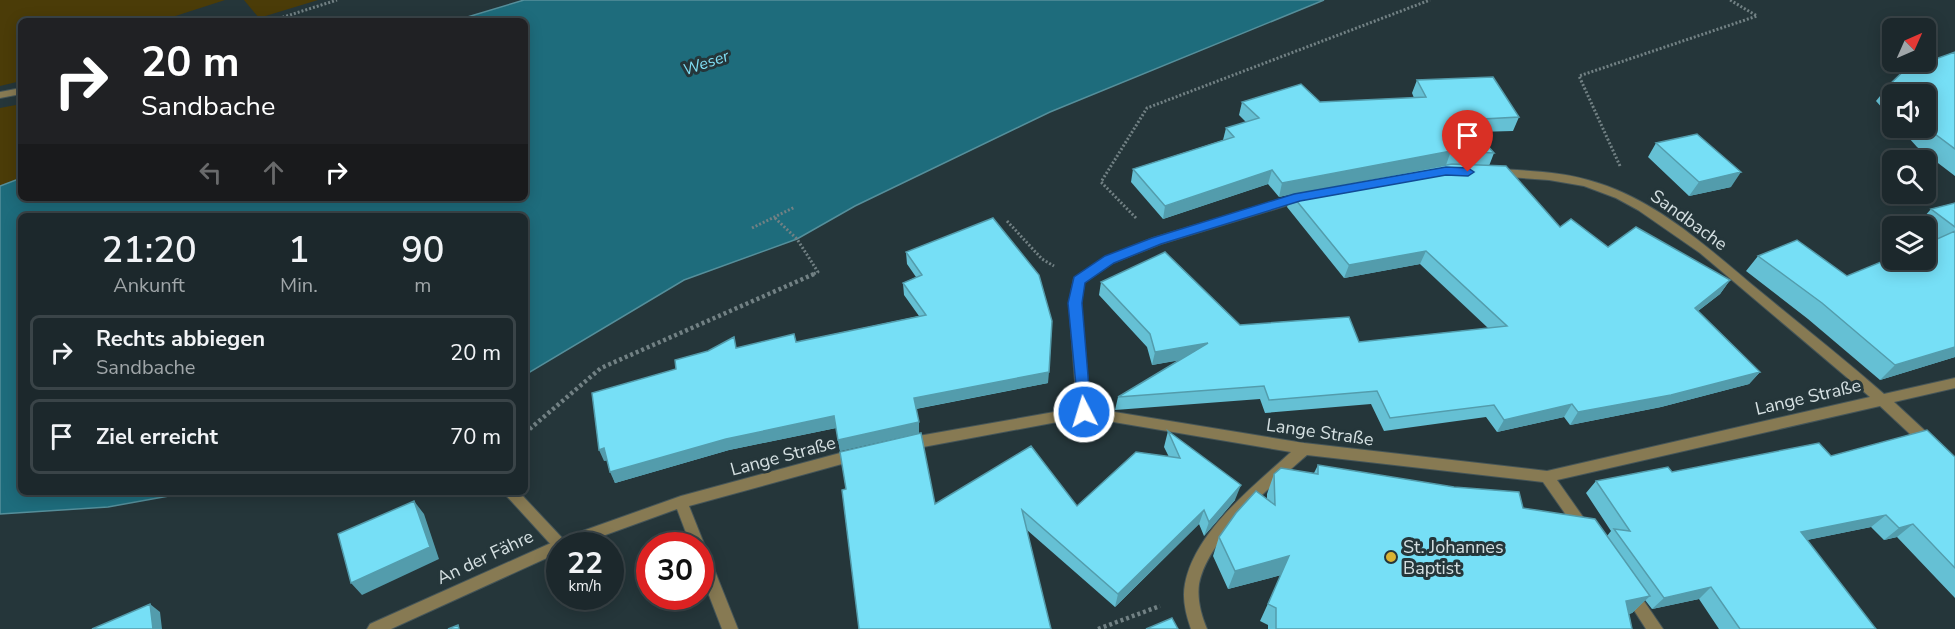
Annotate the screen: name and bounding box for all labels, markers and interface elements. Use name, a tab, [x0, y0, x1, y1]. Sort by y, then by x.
north arrow	[1882, 18, 1936, 72]
map controls	[1882, 18, 1936, 270]
text: 20 m	[141, 34, 240, 91]
icon: right	[42, 42, 120, 120]
water label: Weser	[680, 45, 733, 81]
button: sound	[1882, 84, 1936, 138]
text: Sandbache	[141, 88, 275, 125]
pin	[1442, 110, 1493, 172]
icon: arrive	[1451, 119, 1484, 152]
button: search	[1882, 150, 1936, 204]
icon: left	[194, 156, 227, 189]
icon: ahead	[257, 156, 290, 189]
icon: right	[320, 156, 353, 189]
street label: Sandbache	[1646, 184, 1732, 256]
button: layers	[1882, 216, 1936, 270]
text: 21:20	[102, 226, 196, 275]
text: 1	[288, 226, 310, 275]
text: 90	[401, 226, 444, 275]
text: Ankunft	[113, 272, 185, 299]
text: Min.	[280, 272, 318, 299]
text: m	[414, 272, 431, 299]
text: Rechts abbiegen	[96, 324, 265, 354]
icon: right	[45, 336, 78, 369]
text: 20 m	[450, 338, 501, 368]
text: Sandbache	[96, 354, 195, 381]
street label: Lange Straße	[1753, 373, 1863, 421]
position arrow	[1052, 380, 1116, 444]
street label: Lange Straße	[1265, 413, 1375, 451]
icon: arrive	[45, 420, 78, 453]
text: Ziel erreicht	[96, 422, 218, 452]
text: 70 m	[450, 422, 501, 452]
street label: Lange Straße	[728, 430, 838, 482]
street label: An der Fähre	[433, 524, 537, 590]
speed limit sign: 30	[636, 532, 714, 610]
place label: St. Johannes Baptist	[1403, 535, 1504, 580]
text: 22	[567, 543, 603, 584]
marker: St. Johannes Baptist	[1384, 550, 1398, 564]
text: km/h	[568, 576, 602, 596]

